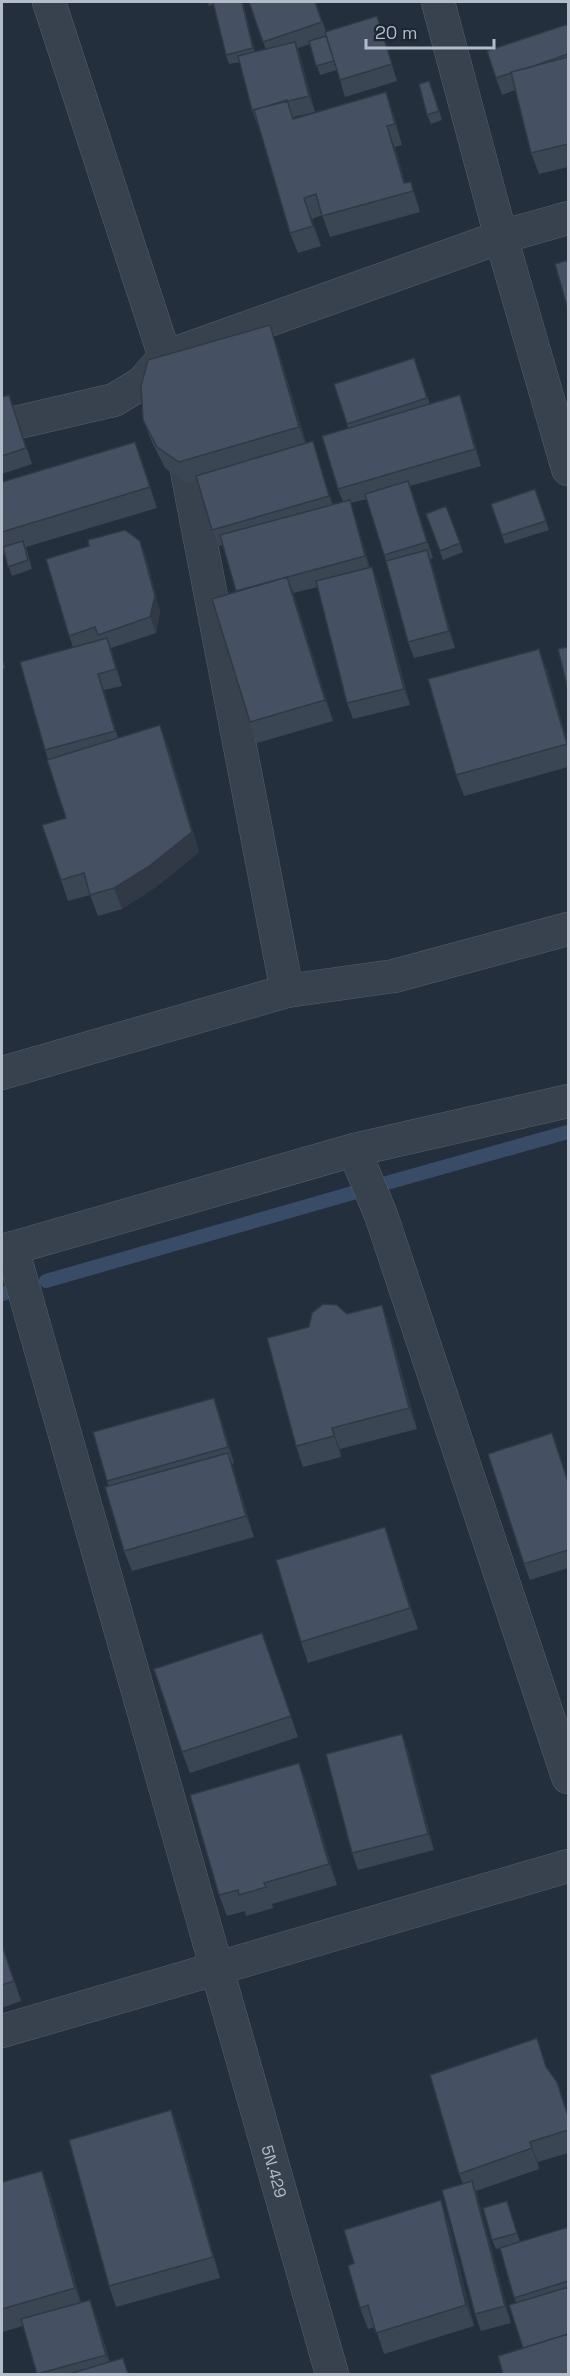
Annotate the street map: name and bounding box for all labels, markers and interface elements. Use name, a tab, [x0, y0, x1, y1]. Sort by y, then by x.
scale bar	[366, 12, 494, 50]
text: 20 m	[375, 21, 418, 44]
street label: 5N.429	[257, 2143, 291, 2200]

